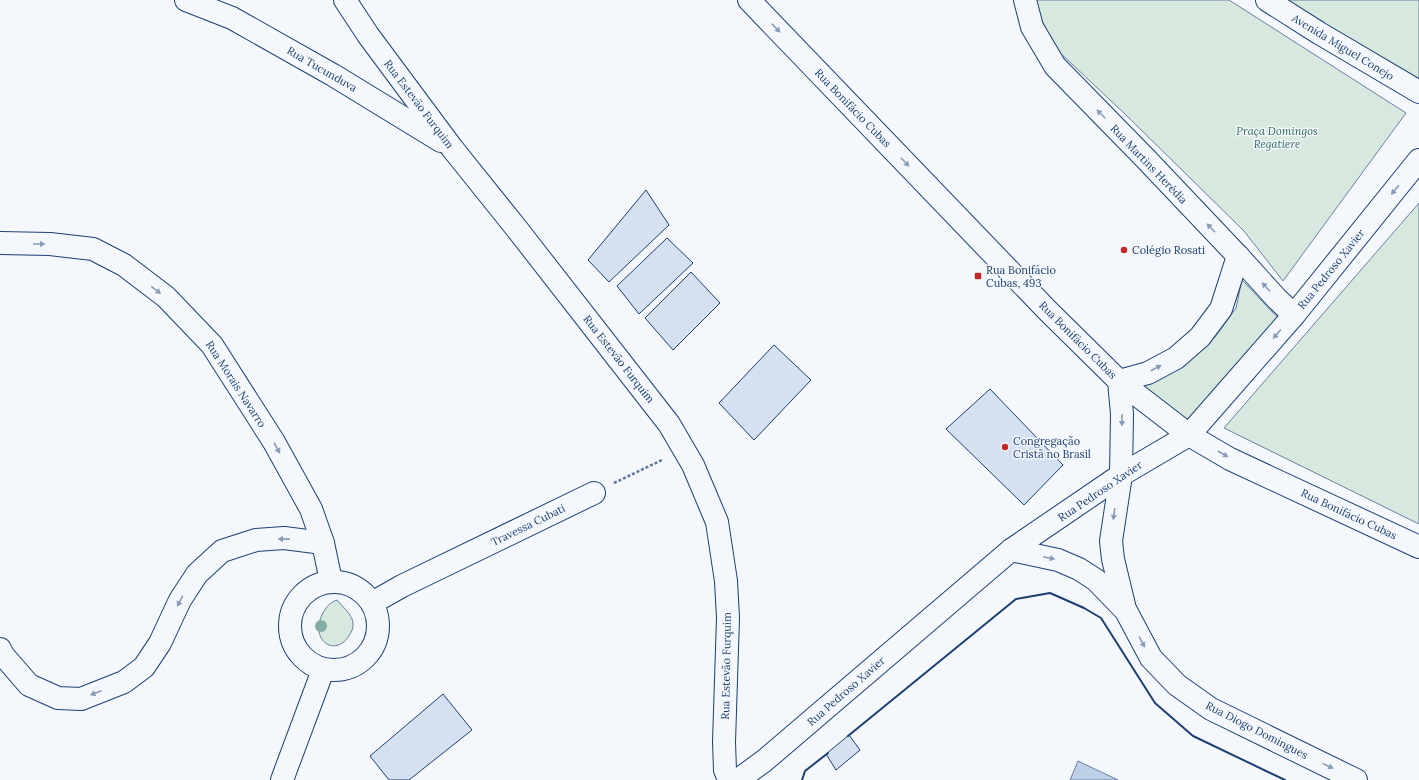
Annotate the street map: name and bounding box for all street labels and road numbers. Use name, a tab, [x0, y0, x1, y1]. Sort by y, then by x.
street label: Avenida Miguel Conejo	[1288, 10, 1397, 83]
street label: Rua Tucunduva	[284, 43, 360, 95]
street label: Rua Estevão Furquim	[381, 57, 457, 151]
street label: Rua Bonifácio Cubas	[812, 66, 894, 150]
street label: Rua Martins Herédia	[1108, 121, 1191, 207]
street label: Rua Pedroso Xavier	[1294, 226, 1368, 312]
street label: Rua Bonifácio Cubas	[1036, 298, 1120, 382]
street label: Rua Estevão Furquim	[580, 312, 658, 406]
street label: Rua Morais Navarro	[203, 338, 269, 430]
street label: Rua Pedroso Xavier	[1055, 457, 1145, 524]
street label: Rua Bonifácio Cubas	[1299, 486, 1399, 542]
street label: Travessa Cubati	[489, 501, 567, 549]
street label: Rua Estevão Furquim	[718, 612, 734, 720]
street label: Rua Pedroso Xavier	[804, 653, 888, 729]
street label: Rua Diogo Domingues	[1203, 698, 1311, 762]

